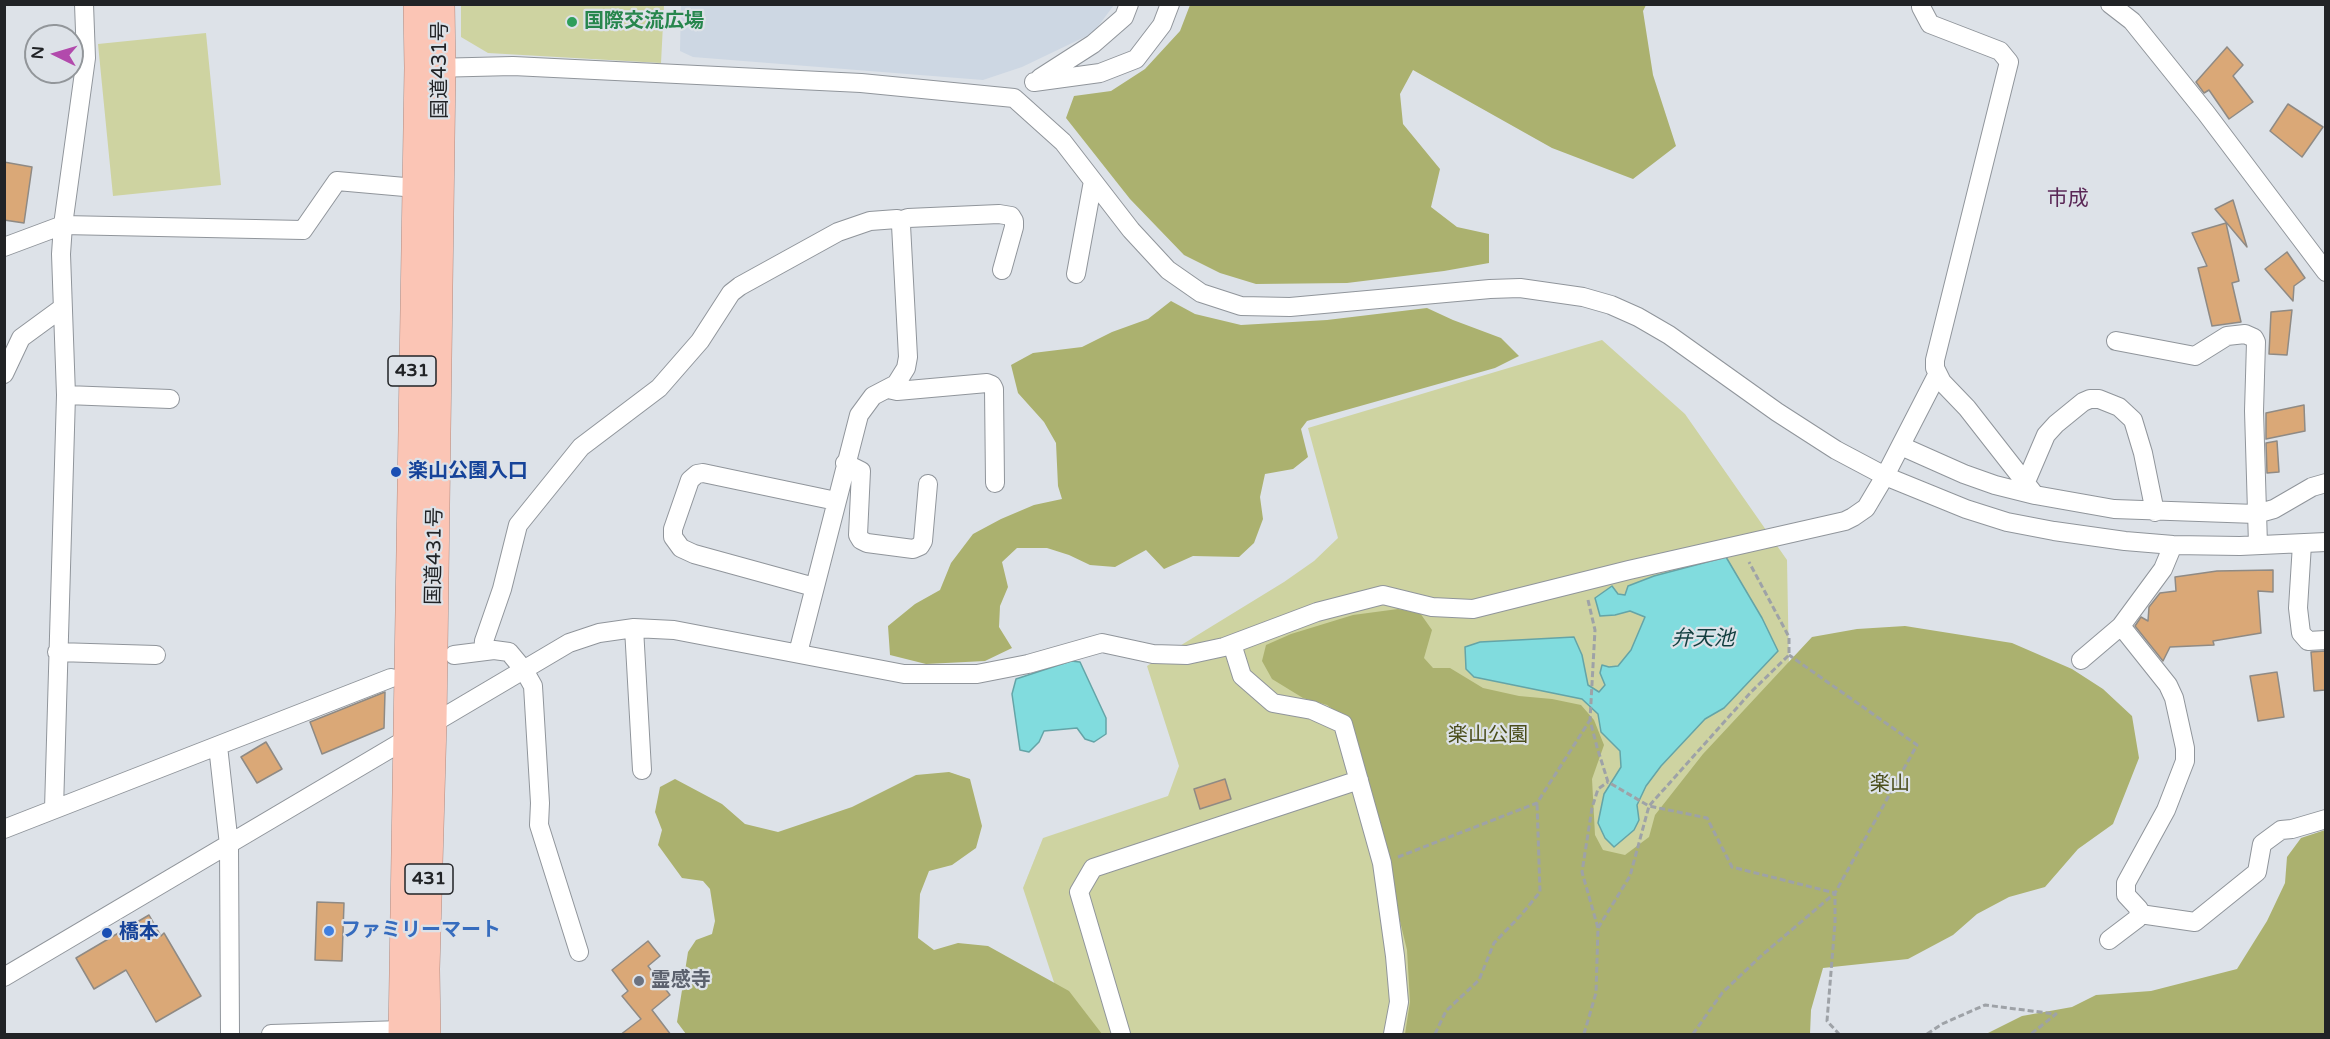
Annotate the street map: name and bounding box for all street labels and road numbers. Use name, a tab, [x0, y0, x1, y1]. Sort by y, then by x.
street label: 国道431号	[429, 21, 453, 119]
road number: 431	[388, 356, 436, 386]
street label: 国道431号	[422, 507, 448, 605]
road number: 431	[405, 864, 453, 894]

